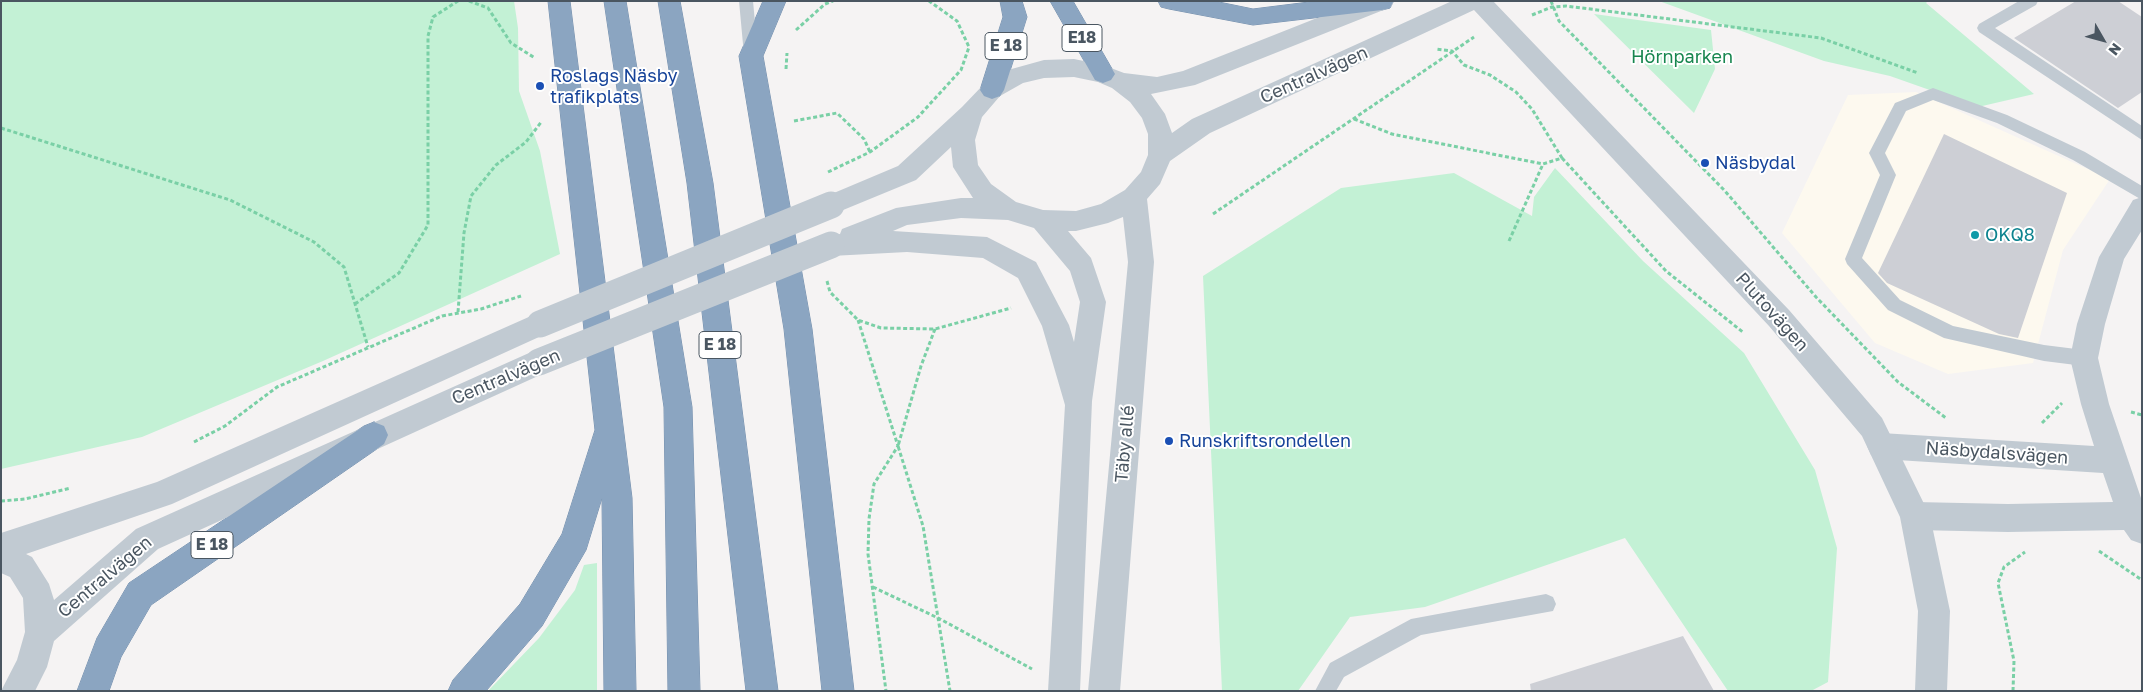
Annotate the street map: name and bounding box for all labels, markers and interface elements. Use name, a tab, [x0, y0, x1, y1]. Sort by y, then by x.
north arrow	[2078, 15, 2128, 65]
road number: E18	[1062, 24, 1102, 52]
road number: E 18	[985, 32, 1027, 59]
text: N	[2105, 40, 2125, 59]
street label: Centralvägen	[1257, 42, 1371, 108]
park label: Hörnparken	[1631, 46, 1733, 68]
place label: Roslags Näsby trafikplats	[550, 65, 678, 108]
marker: Roslags Näsby trafikplats	[534, 80, 546, 92]
place label: Näsbydal	[1715, 152, 1796, 174]
marker: Näsbydal	[1699, 157, 1711, 169]
place label: OKQ8	[1985, 224, 2035, 246]
marker: OKQ8	[1969, 229, 1981, 241]
street label: Plutovägen	[1731, 268, 1813, 356]
road number: E 18	[699, 332, 741, 358]
street label: Centralvägen	[449, 344, 563, 410]
street label: Täby allé	[1111, 404, 1139, 484]
place label: Runskriftsrondellen	[1179, 430, 1351, 452]
marker: Runskriftsrondellen	[1163, 435, 1175, 447]
street label: Näsbydalsvägen	[1925, 437, 2069, 469]
street label: Centralvägen	[54, 532, 156, 622]
road number: E 18	[191, 532, 233, 558]

